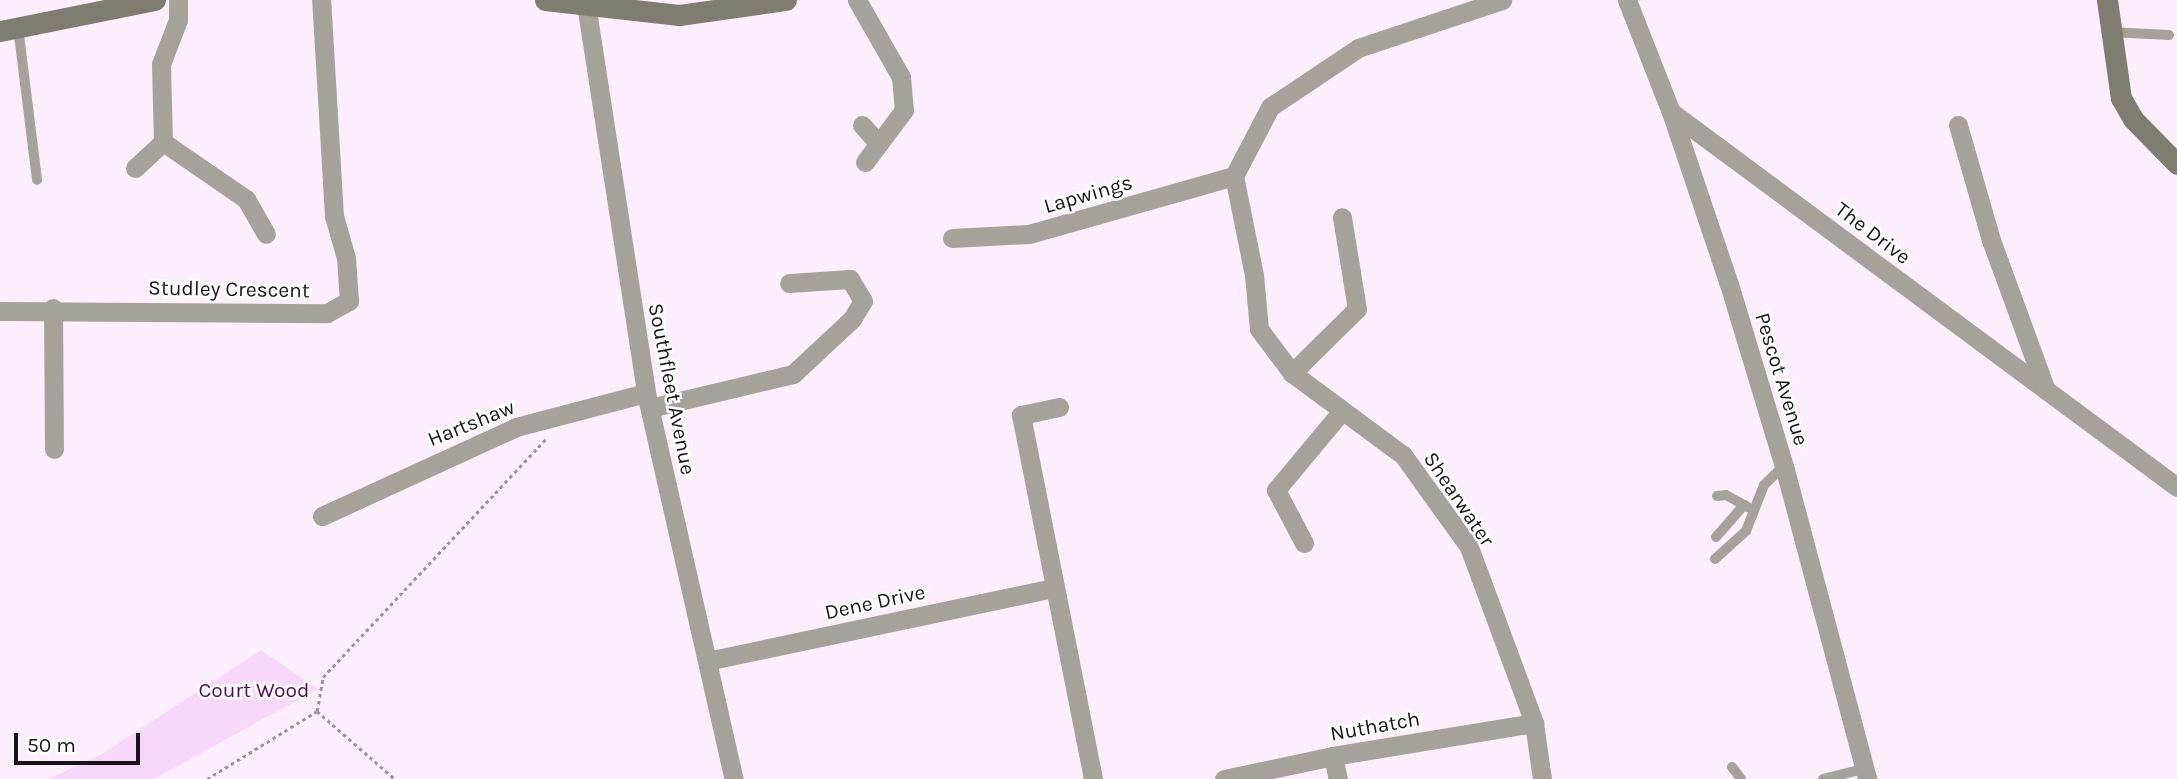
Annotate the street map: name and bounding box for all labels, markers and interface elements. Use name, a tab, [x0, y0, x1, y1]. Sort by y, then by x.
street label: Lapwings	[1041, 169, 1135, 219]
street label: The Drive	[1830, 196, 1916, 270]
street label: Studley Crescent	[148, 275, 310, 303]
street label: Southfleet Avenue	[643, 301, 701, 477]
street label: Pescot Avenue	[1750, 309, 1814, 449]
street label: Hartshaw	[424, 394, 518, 452]
street label: Shearwater	[1418, 447, 1500, 551]
street label: Dene Drive	[822, 579, 928, 625]
park label: Court Wood	[198, 677, 310, 703]
street label: Nuthatch	[1328, 706, 1422, 746]
scale bar	[18, 720, 144, 764]
text: 50 m	[27, 733, 76, 757]

